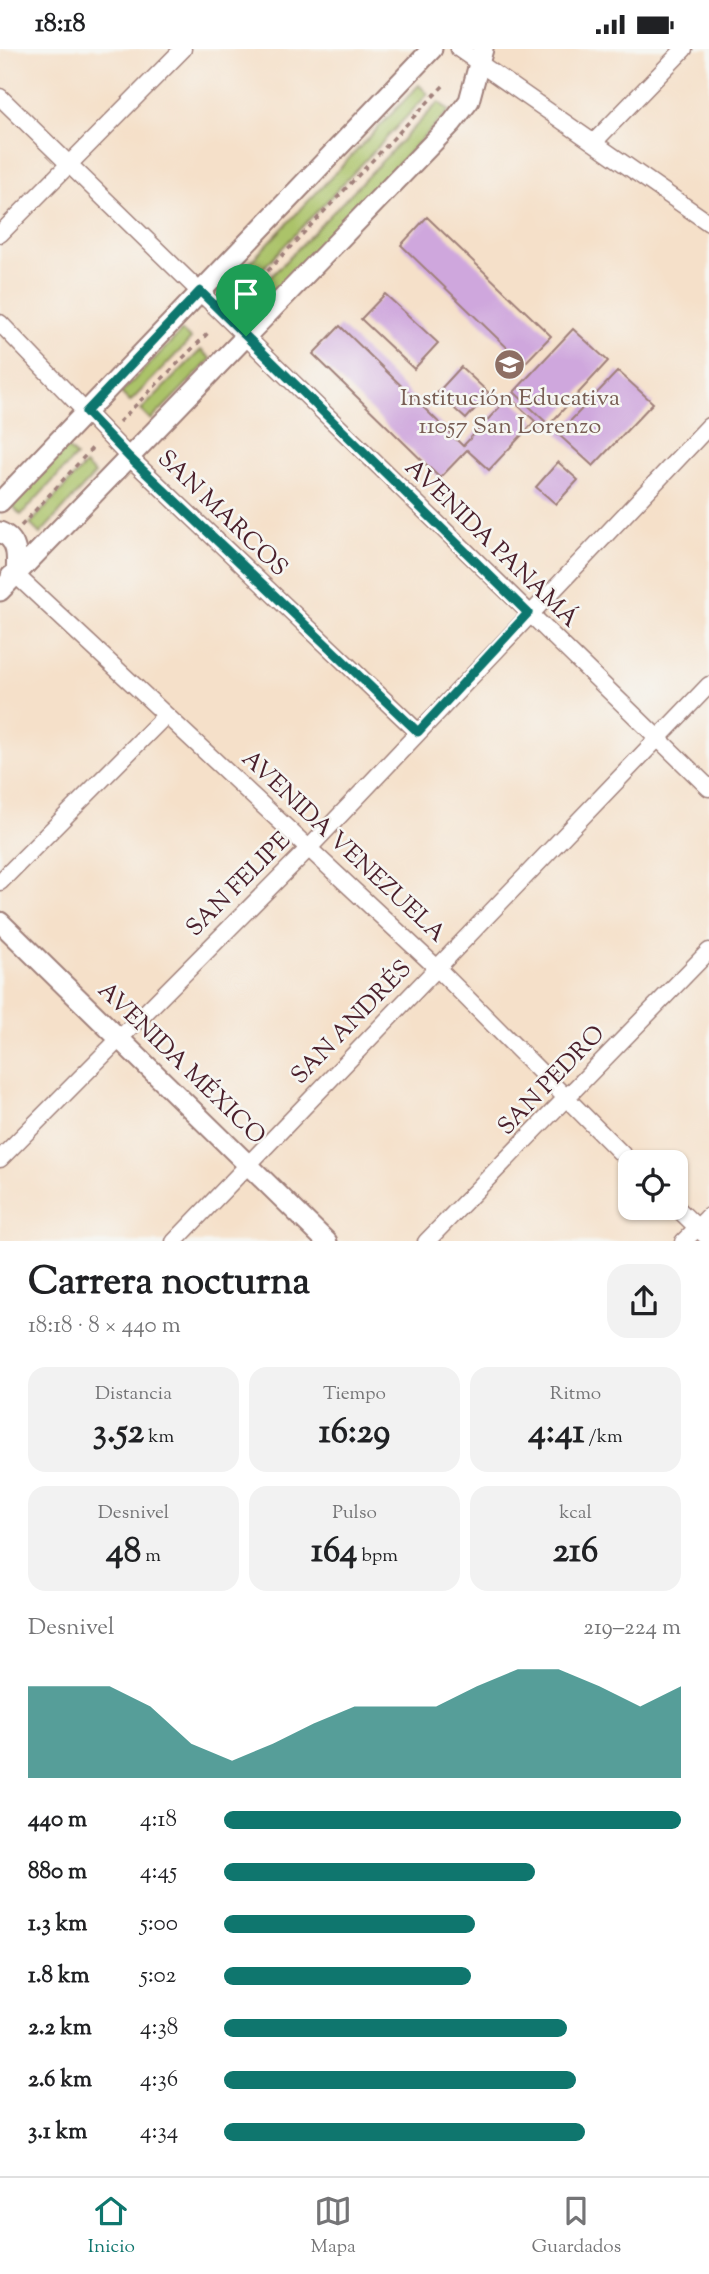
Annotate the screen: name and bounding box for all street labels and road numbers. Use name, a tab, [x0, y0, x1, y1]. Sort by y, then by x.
street label: SAN MARCOS	[149, 443, 295, 585]
street label: AVENIDA PANAMÁ	[396, 452, 586, 636]
street label: AVENIDA VENEZUELA	[233, 743, 453, 951]
street label: SAN FELIPE	[179, 825, 299, 945]
street label: SAN ANDRÉS	[284, 953, 420, 1093]
street label: AVENIDA MÉXICO	[89, 975, 273, 1153]
street label: SAN PEDRO	[491, 1018, 613, 1144]

